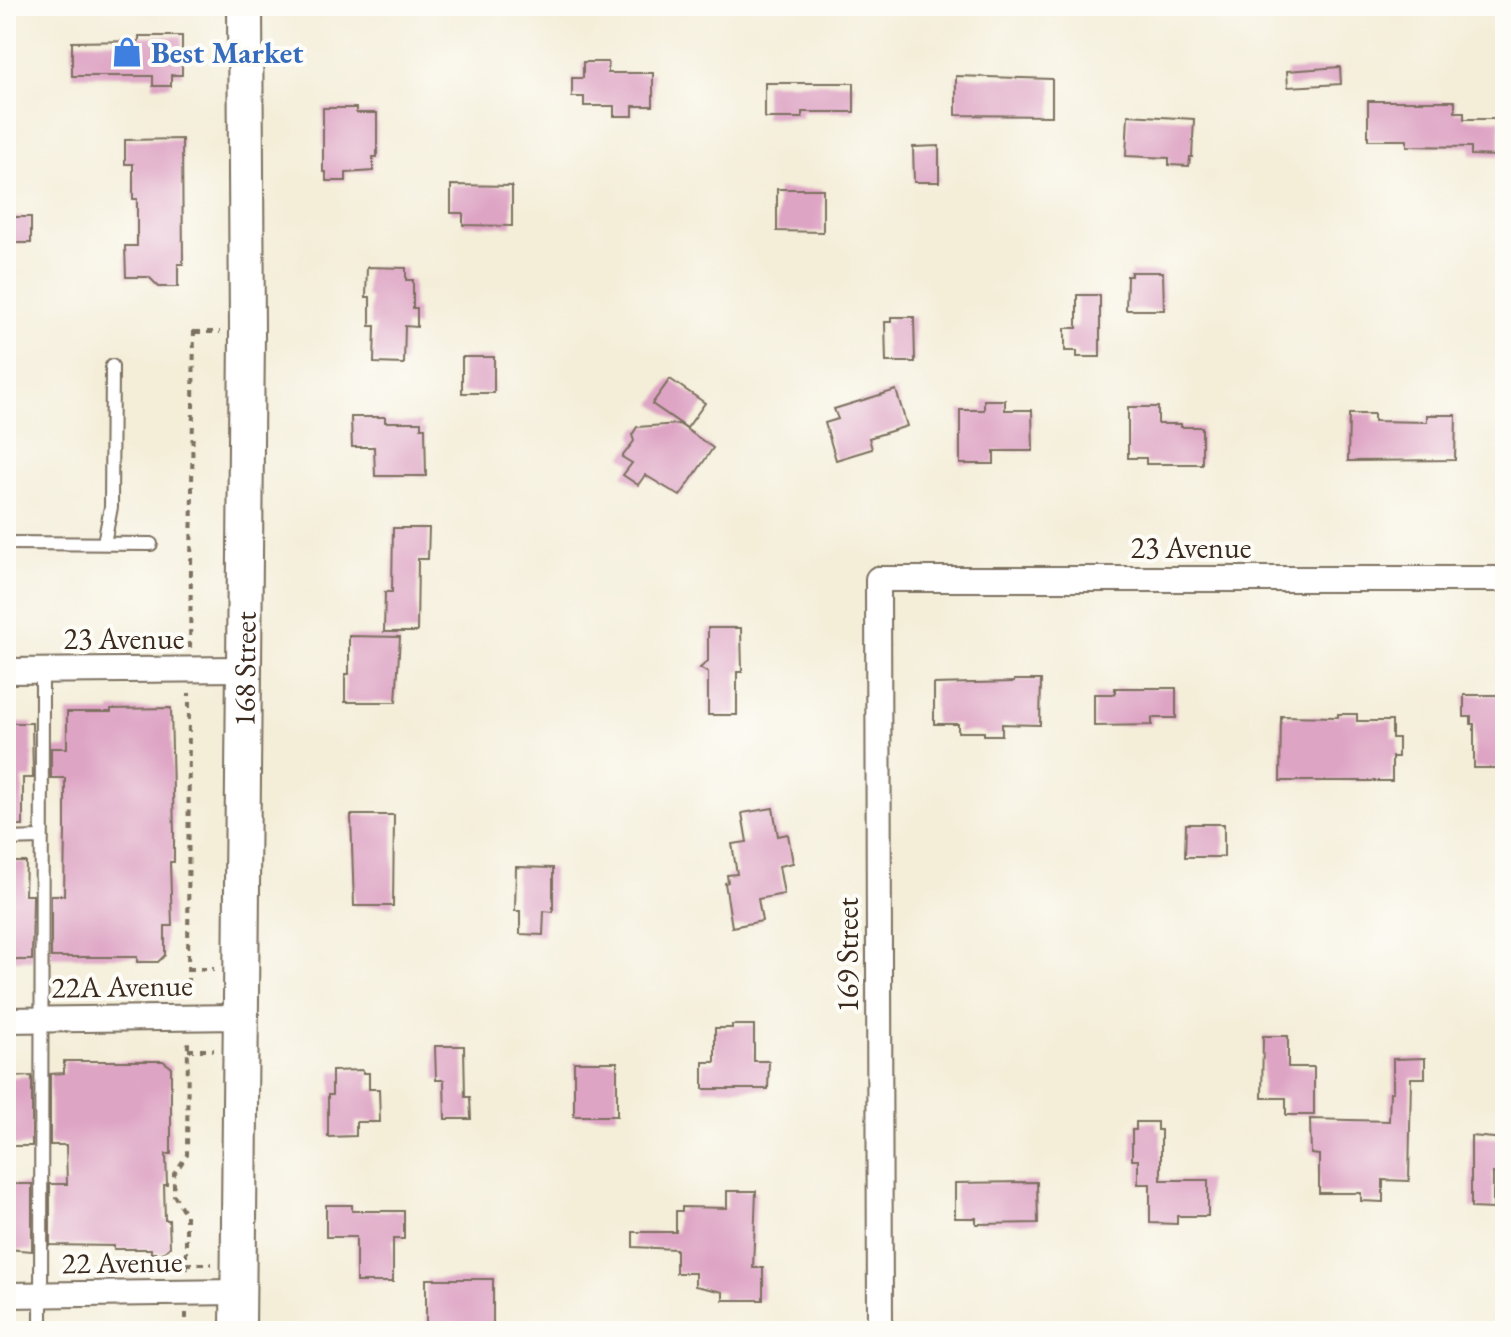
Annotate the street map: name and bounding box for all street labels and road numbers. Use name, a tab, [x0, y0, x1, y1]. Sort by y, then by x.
street label: 23 Avenue	[1131, 528, 1251, 567]
street label: 168 Street	[224, 611, 264, 727]
street label: 23 Avenue	[64, 619, 184, 658]
street label: 169 Street	[828, 897, 867, 1013]
street label: 22A Avenue	[51, 965, 193, 1007]
street label: 22 Avenue	[61, 1241, 183, 1283]

